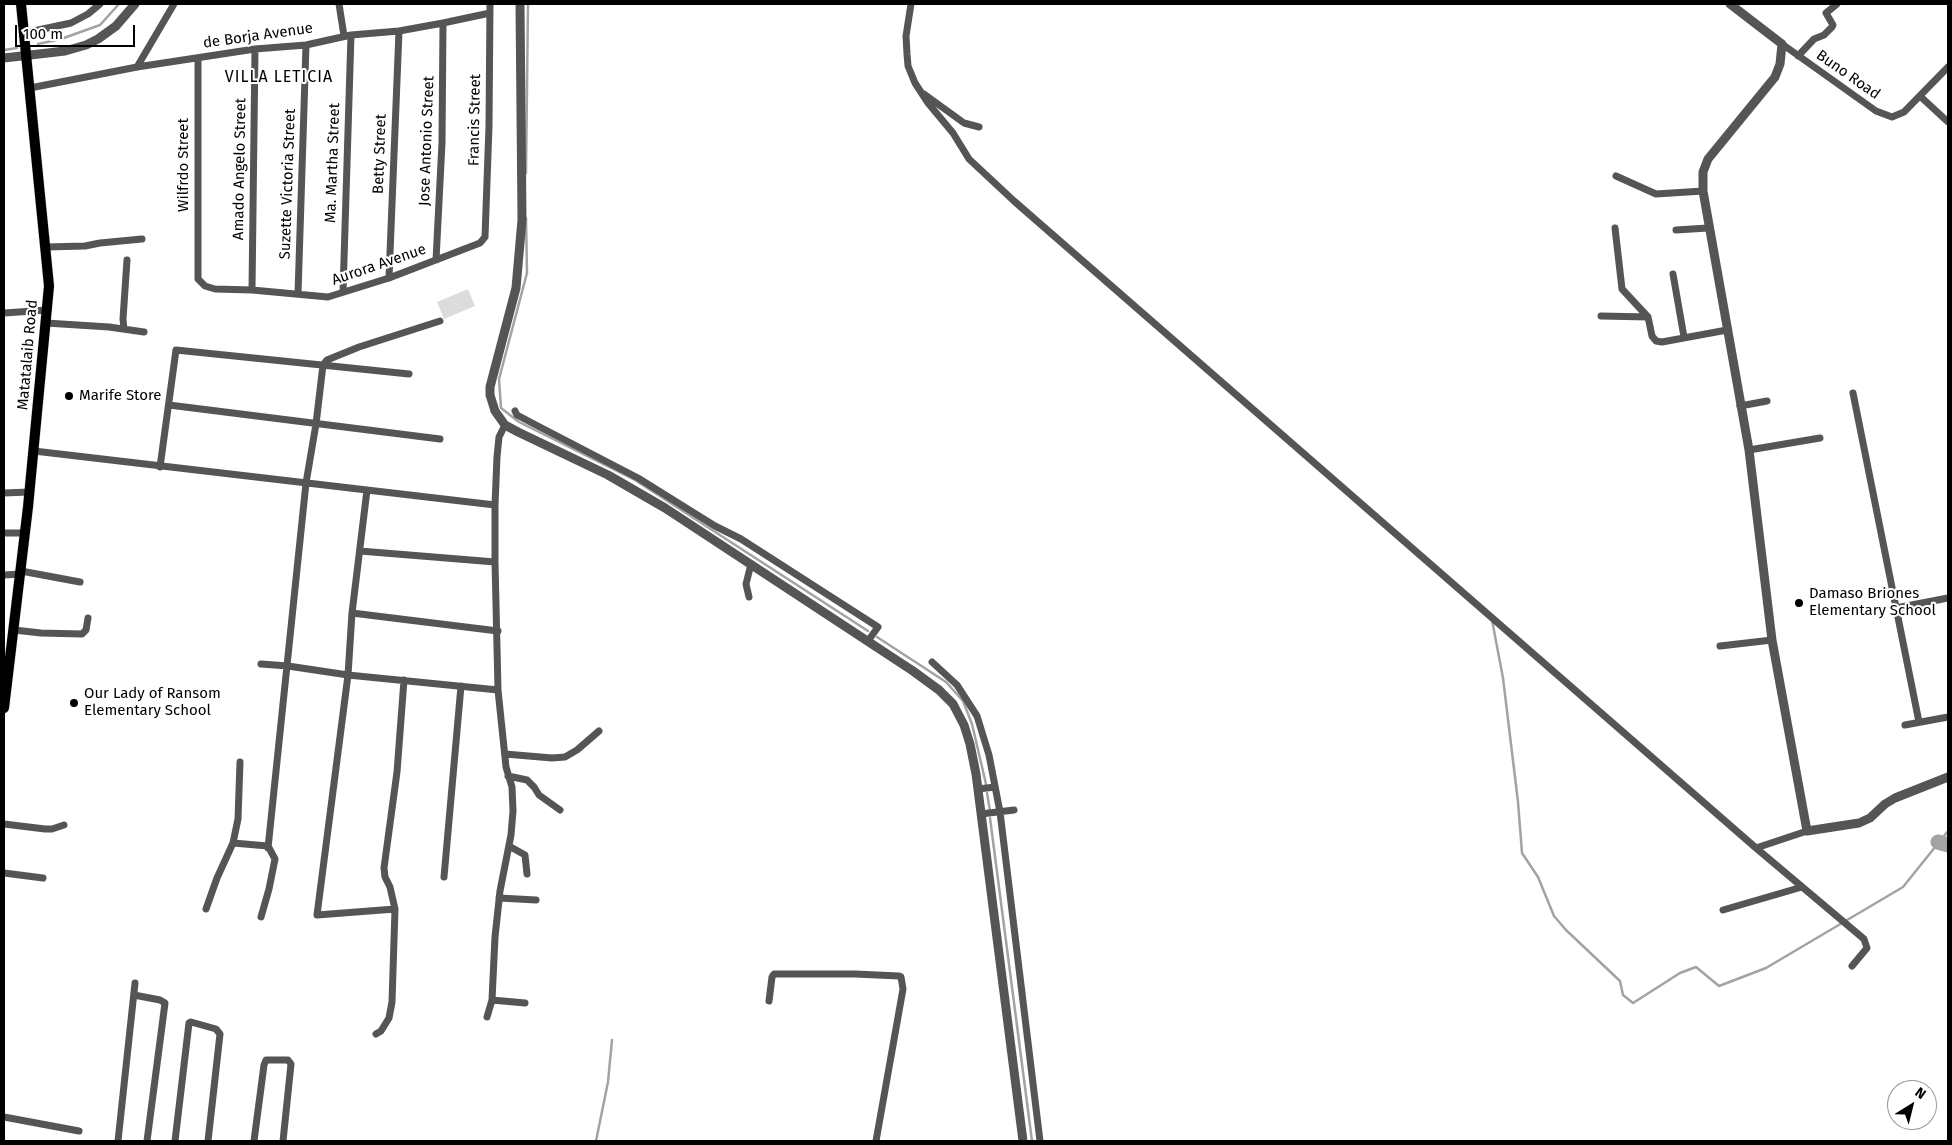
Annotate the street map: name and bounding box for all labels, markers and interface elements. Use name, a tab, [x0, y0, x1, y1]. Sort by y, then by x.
scale bar	[18, 15, 138, 47]
street label: de Borja Avenue	[202, 19, 314, 53]
text: 100 m	[23, 25, 63, 43]
street label: Buno Road	[1813, 46, 1883, 104]
district label: VILLA LETICIA	[223, 68, 335, 88]
street label: Francis Street	[465, 74, 485, 166]
street label: Jose Antonio Street	[416, 76, 438, 206]
street label: Amado Angelo Street	[230, 98, 250, 240]
street label: Ma. Martha Street	[322, 103, 344, 223]
street label: Suzette Victoria Street	[276, 108, 300, 260]
street label: Betty Street	[370, 114, 390, 194]
street label: Wilfrdo Street	[175, 118, 193, 212]
street label: Aurora Avenue	[329, 240, 429, 290]
street label: Matatalaib Road	[14, 299, 42, 411]
place label: Marife Store	[79, 387, 162, 405]
marker: Marife Store	[63, 390, 75, 402]
place label: Damaso Briones Elementary School	[1809, 585, 1936, 620]
marker: Damaso Briones Elementary School	[1793, 597, 1805, 609]
place label: Our Lady of Ransom Elementary School	[84, 685, 221, 720]
marker: Our Lady of Ransom Elementary School	[68, 697, 80, 709]
north arrow	[1887, 1080, 1937, 1130]
text: N	[1912, 1084, 1929, 1103]

